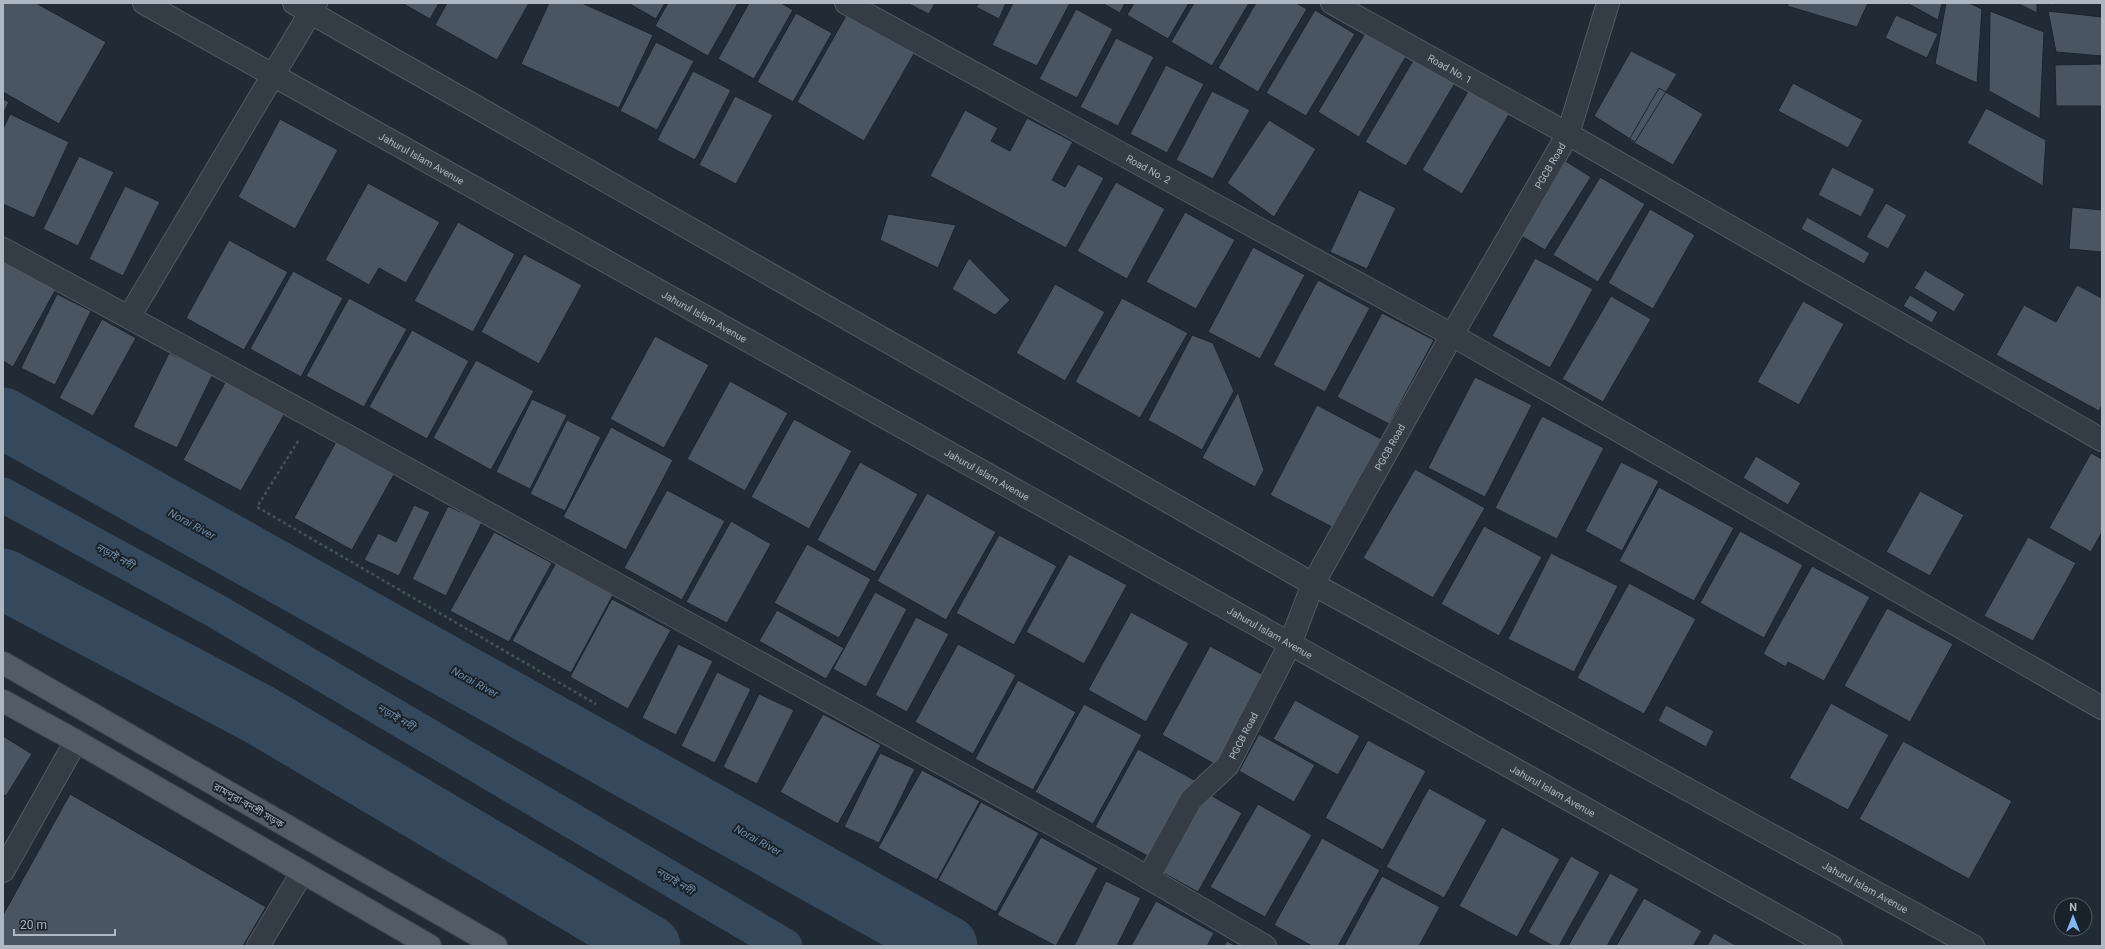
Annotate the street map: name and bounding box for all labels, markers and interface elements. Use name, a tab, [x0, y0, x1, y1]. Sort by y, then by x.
street label: Road No. 1	[1426, 52, 1474, 86]
street label: Jahurul Islam Avenue	[377, 130, 466, 187]
street label: PGCB Road	[1533, 141, 1568, 191]
street label: Road No. 2	[1124, 153, 1173, 186]
street label: Jahurul Islam Avenue	[660, 289, 749, 345]
street label: PGCB Road	[1373, 422, 1407, 472]
street label: Jahurul Islam Avenue	[943, 447, 1031, 503]
water label: Norai River	[166, 506, 218, 543]
water label: নড়াই নদী	[93, 540, 138, 573]
street label: Jahurul Islam Avenue	[1225, 605, 1314, 661]
water label: Norai River	[449, 664, 501, 701]
water label: নড়াই নদী	[375, 700, 419, 735]
street label: PGCB Road	[1227, 711, 1260, 761]
street label: Jahurul Islam Avenue	[1508, 763, 1597, 819]
street label: রামপুরা-বনশ্রী সড়ক	[210, 780, 287, 831]
water label: Norai River	[732, 822, 784, 859]
street label: Jahurul Islam Avenue	[1821, 860, 1910, 915]
water label: নড়াই নদী	[654, 864, 698, 899]
north arrow	[2053, 897, 2093, 937]
text: N	[2069, 901, 2077, 914]
scale bar	[14, 911, 115, 937]
text: 20 m	[20, 918, 47, 932]

